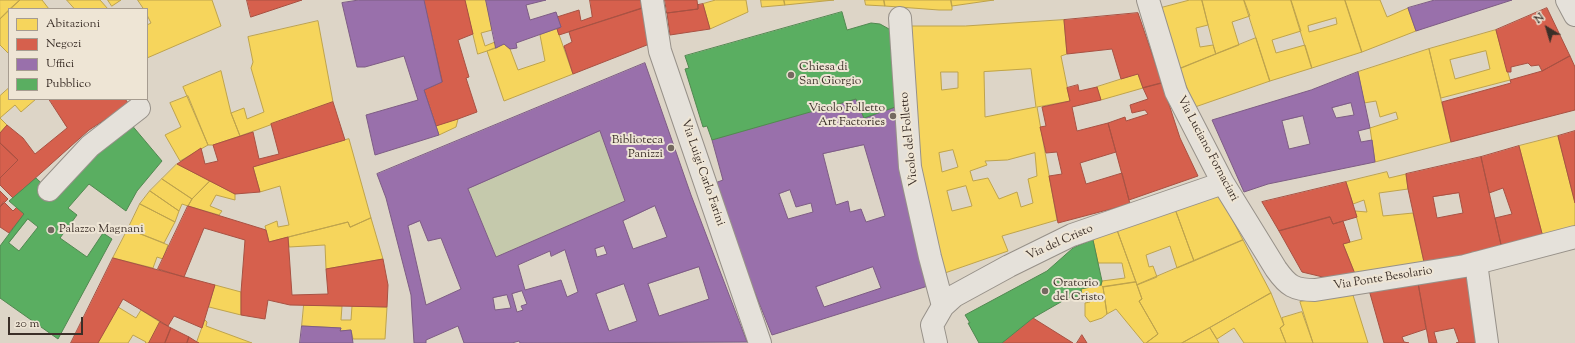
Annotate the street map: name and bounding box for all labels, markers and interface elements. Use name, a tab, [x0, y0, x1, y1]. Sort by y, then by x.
legend	[8, 8, 148, 100]
north arrow	[1527, 8, 1567, 48]
text: N	[1531, 10, 1548, 28]
text: Abitazioni	[46, 15, 100, 33]
text: Negozi	[46, 35, 81, 53]
text: Uffici	[46, 55, 74, 73]
place label: Chiesa di San Giorgio	[799, 61, 861, 89]
marker: Chiesa di San Giorgio	[786, 70, 796, 80]
text: Pubblico	[46, 75, 91, 93]
street label: Vicolo del Folletto	[898, 91, 922, 187]
street label: Via Luciano Fornaciari	[1173, 94, 1241, 204]
place label: Vicolo Folletto Art Factories	[809, 102, 885, 130]
marker: Vicolo Folletto Art Factories	[888, 111, 898, 121]
street label: Via Luigi Carlo Farini	[677, 118, 727, 228]
place label: Biblioteca Panizzi	[612, 134, 663, 162]
marker: Biblioteca Panizzi	[666, 143, 676, 153]
street label: Via del Cristo	[1024, 222, 1096, 264]
place label: Palazzo Magnani	[59, 223, 144, 237]
marker: Palazzo Magnani	[46, 225, 56, 235]
street label: Via Ponte Besolario	[1332, 264, 1434, 294]
place label: Oratorio del Cristo	[1053, 277, 1104, 305]
marker: Oratorio del Cristo	[1040, 286, 1050, 296]
scale bar	[10, 309, 85, 335]
text: 20 m	[15, 315, 39, 333]

